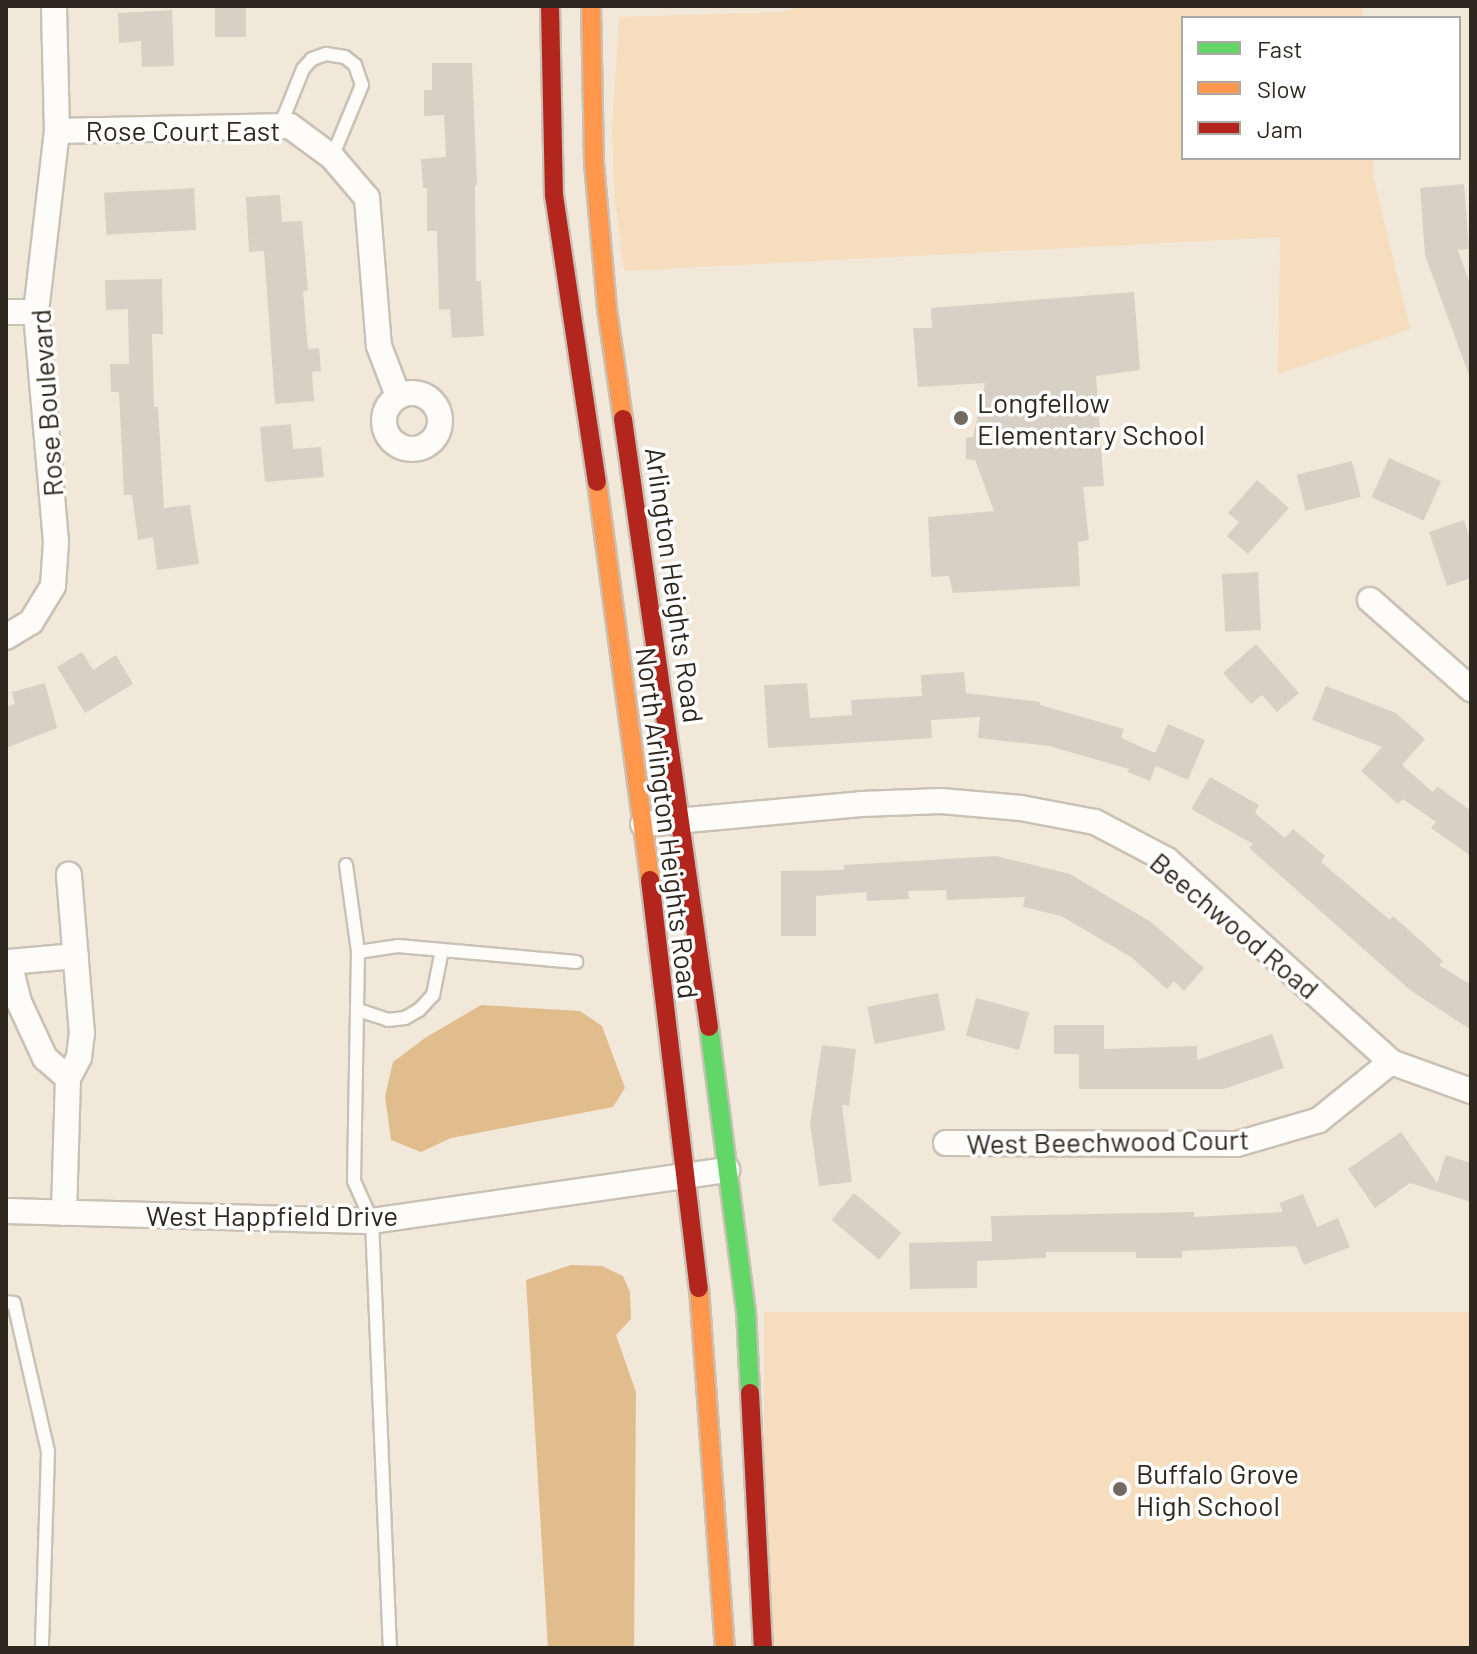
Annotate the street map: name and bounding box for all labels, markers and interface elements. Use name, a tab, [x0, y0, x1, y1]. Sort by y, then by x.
legend	[1181, 16, 1461, 160]
text: Fast	[1257, 34, 1302, 63]
text: Slow	[1257, 74, 1306, 103]
street label: Rose Court East	[86, 113, 280, 147]
text: Jam	[1257, 114, 1303, 143]
street label: Rose Boulevard	[23, 308, 69, 498]
place label: Longfellow Elementary School	[977, 385, 1205, 451]
marker: Longfellow Elementary School	[952, 409, 970, 427]
street label: Arlington Heights Road	[639, 445, 711, 725]
street label: North Arlington Heights Road	[630, 645, 706, 1001]
street label: Beechwood Road	[1144, 845, 1326, 1005]
street label: West Beechwood Court	[966, 1122, 1250, 1160]
street label: West Happfield Drive	[146, 1198, 398, 1232]
place label: Buffalo Grove High School	[1136, 1456, 1299, 1522]
marker: Buffalo Grove High School	[1111, 1480, 1129, 1498]

